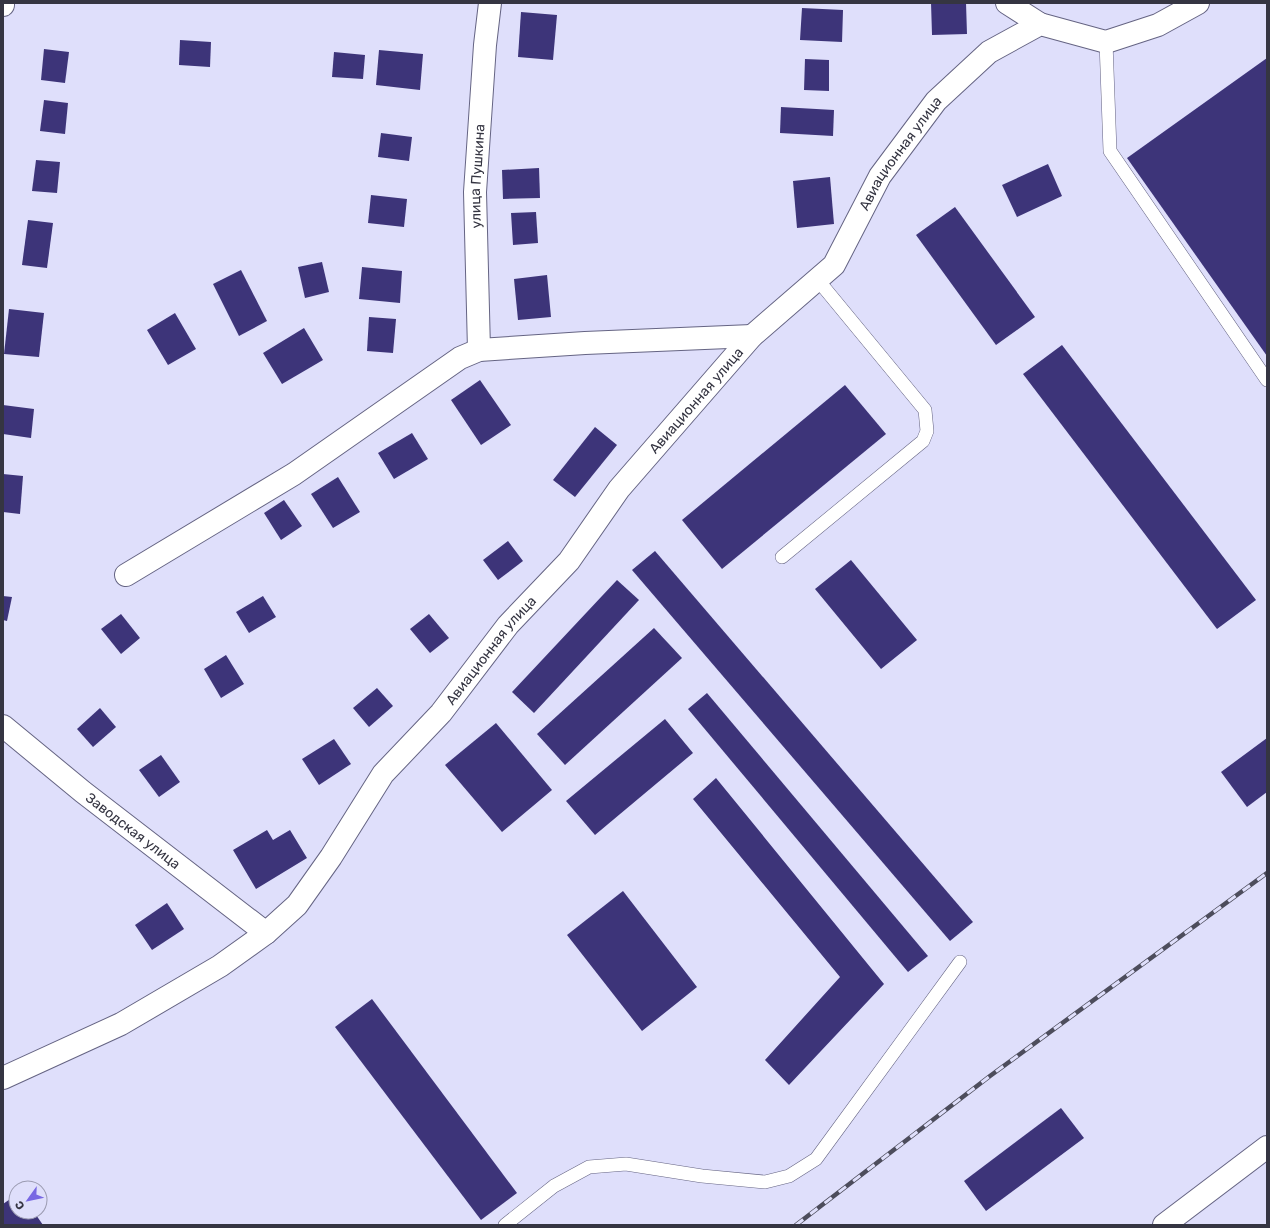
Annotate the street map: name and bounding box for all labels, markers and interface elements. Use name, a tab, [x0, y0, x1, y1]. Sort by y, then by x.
street label: Авиационная улица	[856, 92, 945, 213]
street label: улица Пушкина	[467, 123, 489, 229]
street label: Авиационная улица	[646, 344, 747, 457]
street label: Авиационная улица	[442, 593, 540, 708]
street label: Заводская улица	[82, 789, 184, 873]
north arrow	[8, 1180, 48, 1220]
text: С	[12, 1198, 28, 1212]

